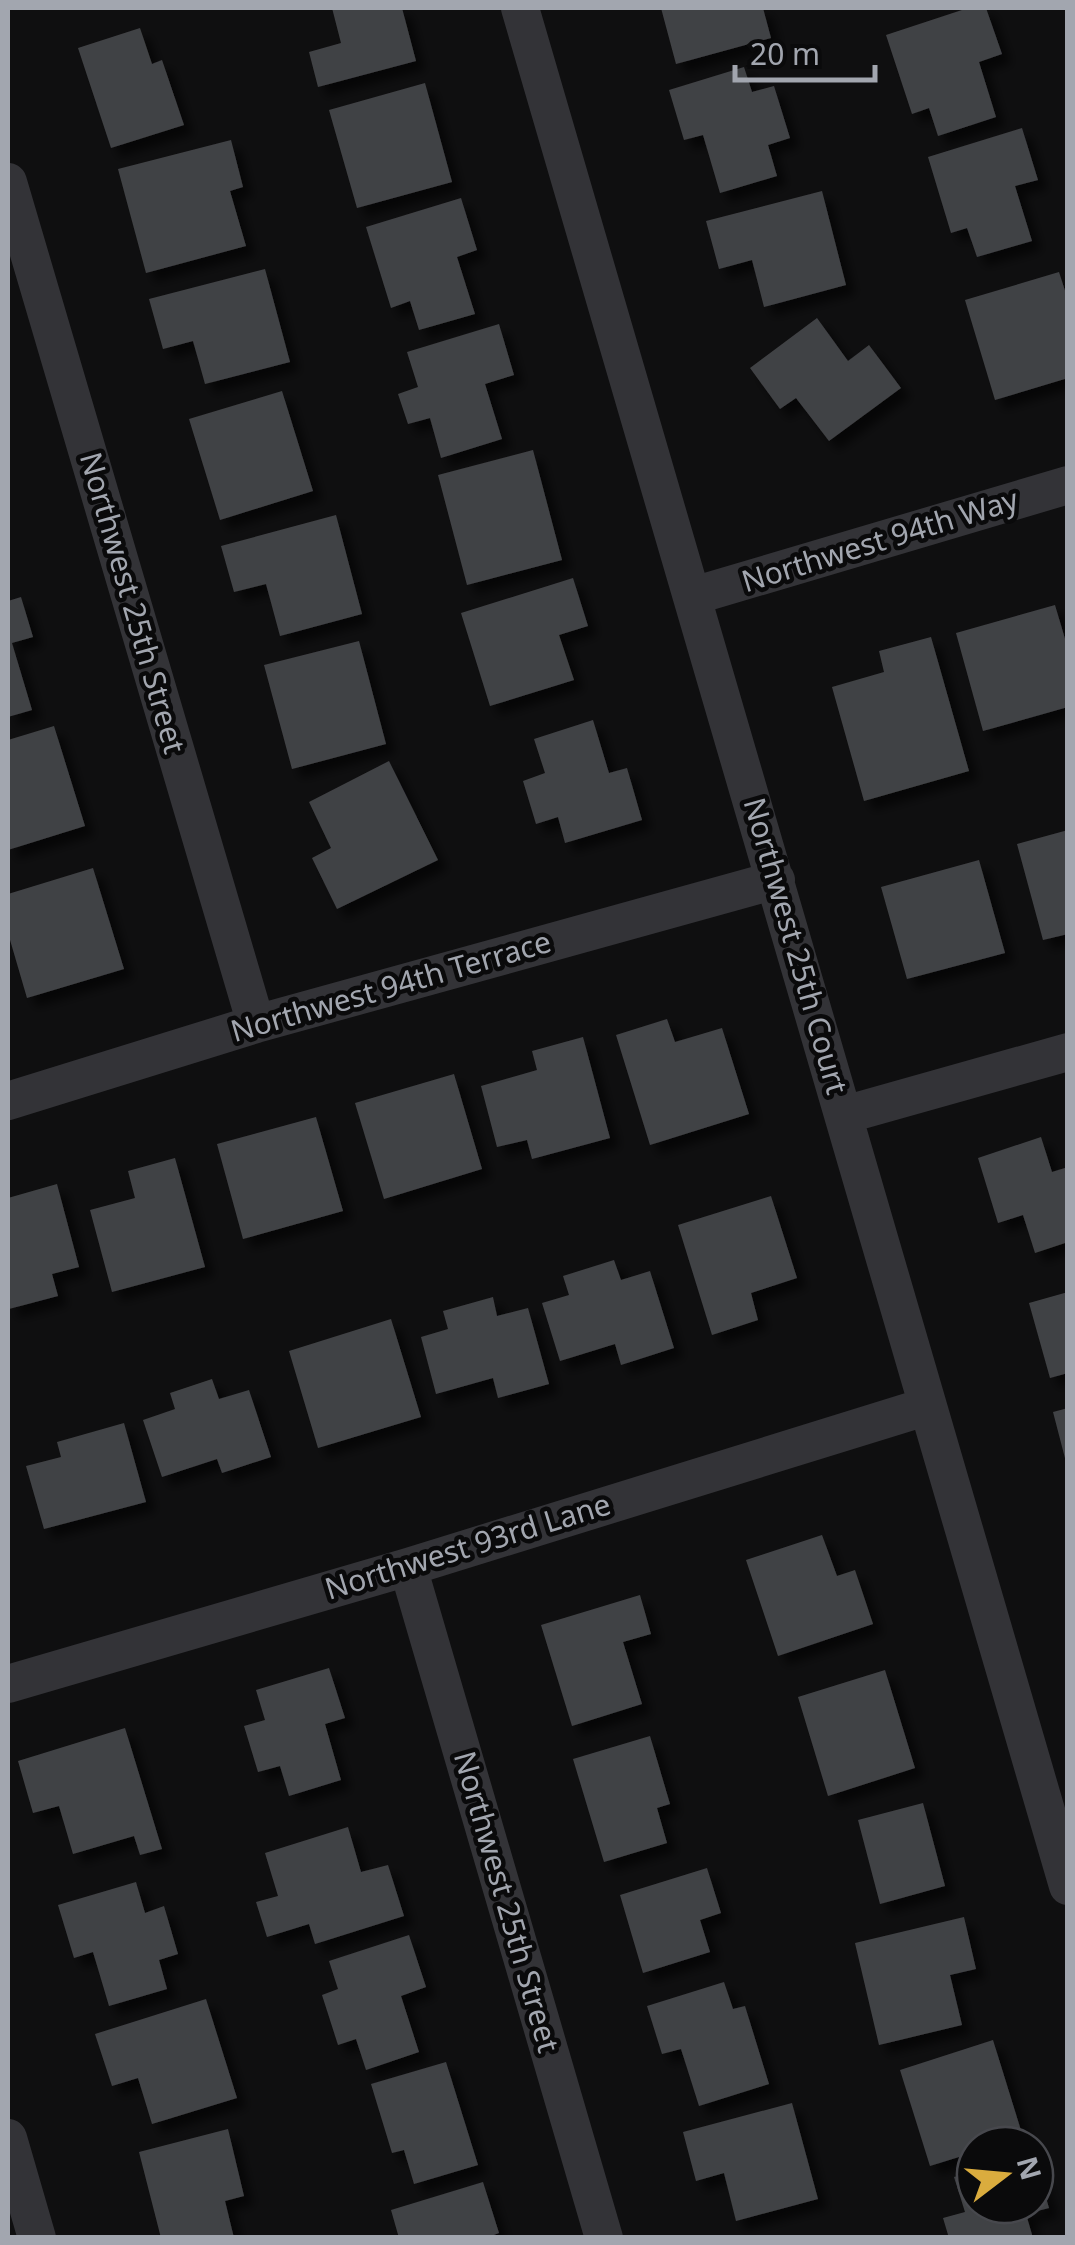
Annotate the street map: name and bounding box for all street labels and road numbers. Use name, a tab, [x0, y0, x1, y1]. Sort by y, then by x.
street label: Northwest 25th Street	[71, 447, 196, 758]
street label: Northwest 94th Way	[736, 478, 1024, 601]
street label: Northwest 25th Court	[734, 793, 858, 1099]
street label: Northwest 94th Terrace	[226, 920, 556, 1051]
street label: Northwest 93rd Lane	[320, 1483, 615, 1609]
street label: Northwest 25th Street	[445, 1746, 570, 2057]

